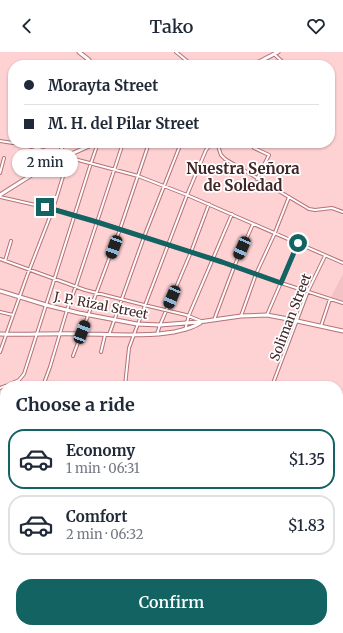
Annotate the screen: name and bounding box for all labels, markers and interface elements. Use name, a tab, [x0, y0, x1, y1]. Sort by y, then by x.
icon: back	[16, 15, 38, 37]
text: Tako	[150, 15, 193, 38]
icon: heart	[305, 15, 327, 37]
text: Morayta Street	[48, 76, 158, 95]
text: M. H. del Pilar Street	[48, 114, 199, 133]
callout: 2 min	[12, 149, 78, 177]
text: 2 min	[27, 154, 63, 171]
district label: Nuestra Señora de Soledad	[186, 159, 300, 195]
route end	[36, 198, 54, 216]
car	[104, 234, 124, 260]
route start	[289, 234, 307, 252]
car	[232, 235, 252, 261]
street label: Soliman Street	[266, 271, 315, 363]
car	[162, 284, 182, 310]
street label: J. P. Rizal Street	[51, 288, 149, 323]
car	[72, 319, 92, 345]
text: Choose a ride	[16, 393, 135, 416]
icon: car	[18, 441, 54, 477]
text: Economy	[66, 441, 135, 460]
text: $1.35	[288, 450, 325, 469]
text: 1 min · 06:31	[66, 460, 140, 477]
icon: car	[18, 507, 54, 543]
text: Comfort	[66, 507, 127, 526]
text: $1.83	[288, 516, 325, 535]
text: 2 min · 06:32	[66, 526, 144, 543]
button: Confirm	[16, 579, 327, 625]

